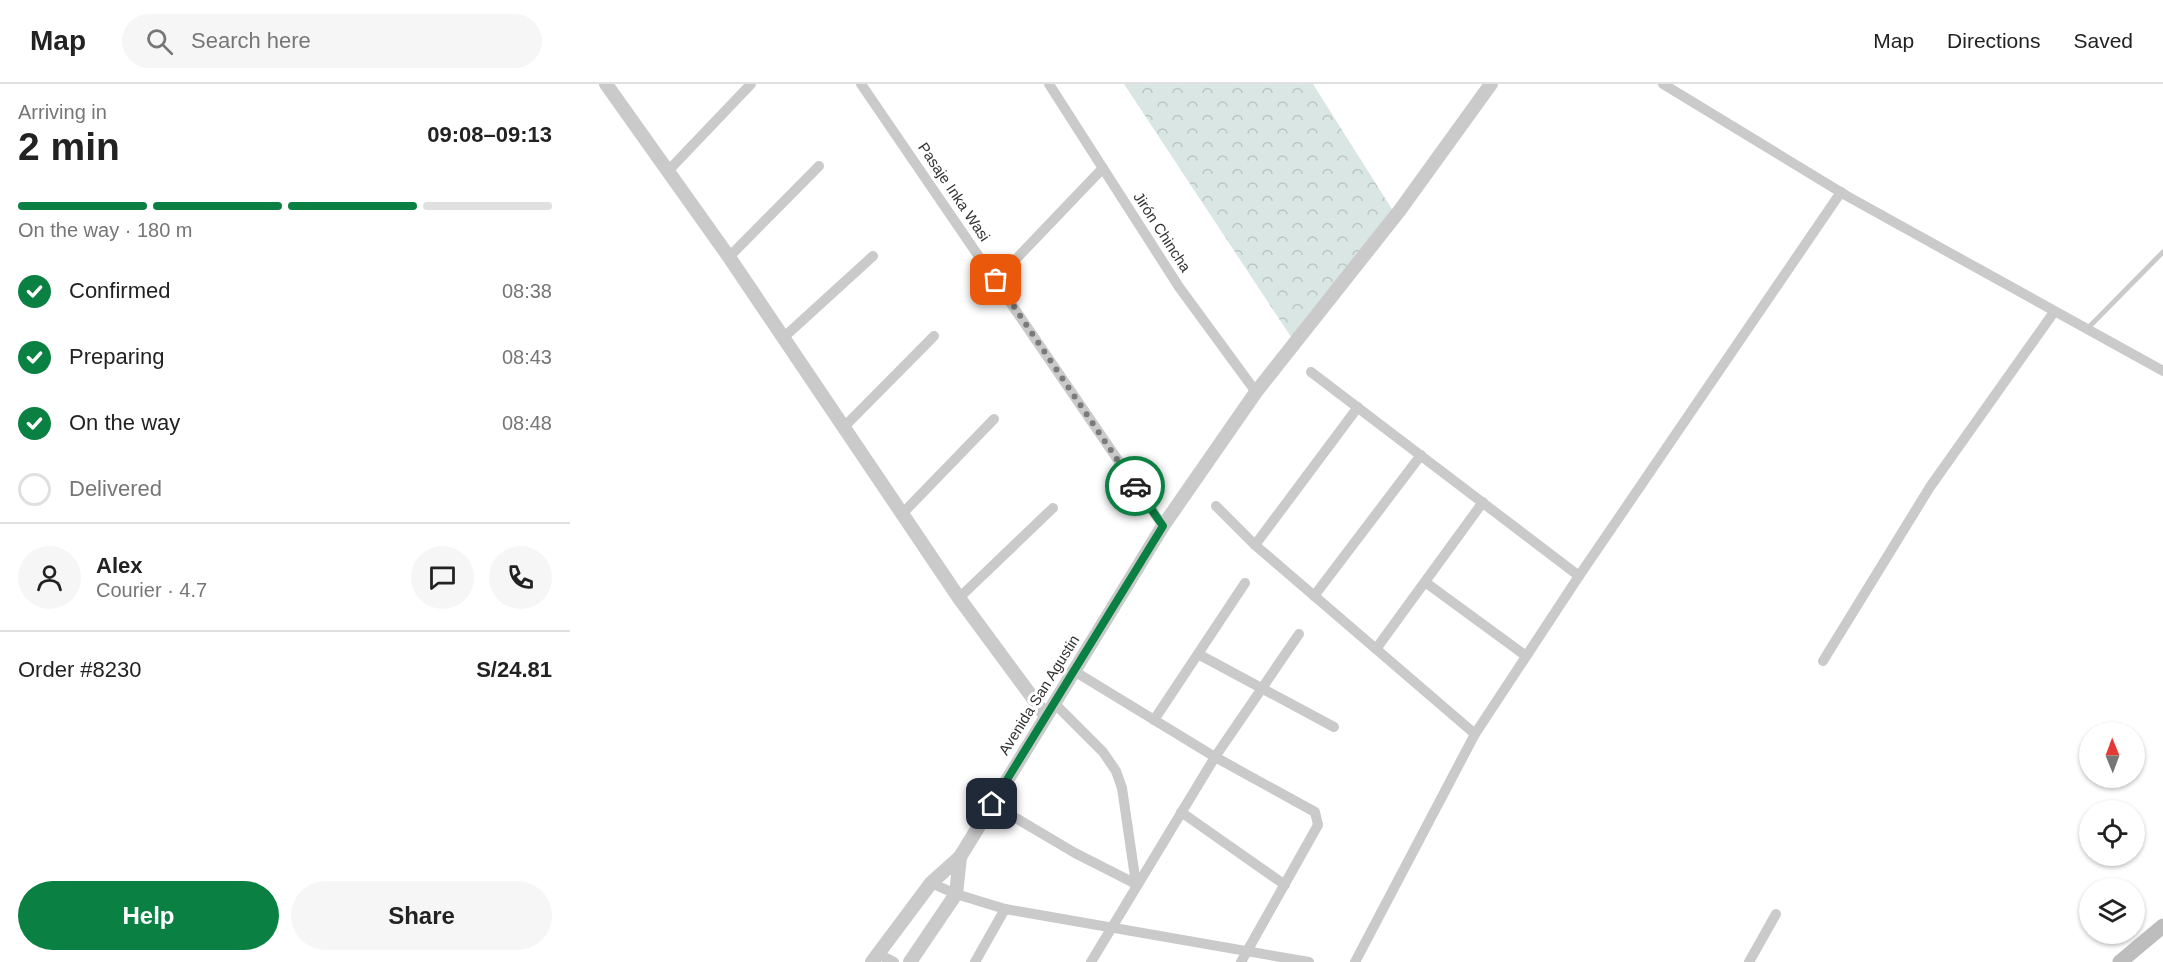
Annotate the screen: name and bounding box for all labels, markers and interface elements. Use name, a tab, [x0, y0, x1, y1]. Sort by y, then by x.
search box	[122, 14, 542, 68]
text: Map	[30, 25, 86, 56]
icon: search	[143, 25, 176, 58]
text: Search here	[191, 28, 311, 53]
text: Map	[1873, 29, 1914, 52]
text: Directions	[1947, 29, 2040, 52]
text: Saved	[2073, 29, 2133, 52]
text: Arriving in	[18, 101, 107, 123]
text: 09:08–09:13	[427, 122, 552, 147]
text: 2 min	[18, 125, 120, 168]
street label: Pasaje Inka Wasi	[915, 139, 994, 244]
street label: Jirón Chincha	[1130, 189, 1195, 275]
text: On the way · 180 m	[18, 219, 193, 241]
pin	[970, 254, 1021, 305]
icon: bag	[979, 263, 1012, 296]
icon: check	[18, 275, 51, 308]
text: Confirmed	[69, 278, 170, 303]
text: 08:38	[502, 280, 552, 302]
icon: check	[18, 341, 51, 374]
text: Preparing	[69, 344, 164, 369]
text: 08:43	[502, 346, 552, 368]
icon: check	[18, 407, 51, 440]
text: On the way	[69, 410, 180, 435]
text: 08:48	[502, 412, 552, 434]
courier	[1105, 456, 1165, 516]
icon: car	[1119, 470, 1152, 503]
text: Delivered	[69, 476, 162, 501]
button: person	[18, 546, 81, 609]
button: chat	[411, 546, 474, 609]
button: phone	[489, 546, 552, 609]
text: Alex	[96, 553, 142, 578]
text: Courier · 4.7	[96, 579, 207, 601]
street label: Avenida San Agustin	[995, 632, 1082, 758]
text: Order #8230	[18, 657, 142, 682]
text: S/24.81	[476, 657, 552, 682]
north arrow	[2079, 722, 2145, 788]
map controls	[2079, 722, 2145, 944]
pin	[966, 778, 1017, 829]
icon: home	[975, 787, 1008, 820]
button: locate	[2079, 800, 2145, 866]
button: layers	[2079, 878, 2145, 944]
button: Help	[18, 881, 279, 950]
button: Share	[291, 881, 552, 950]

